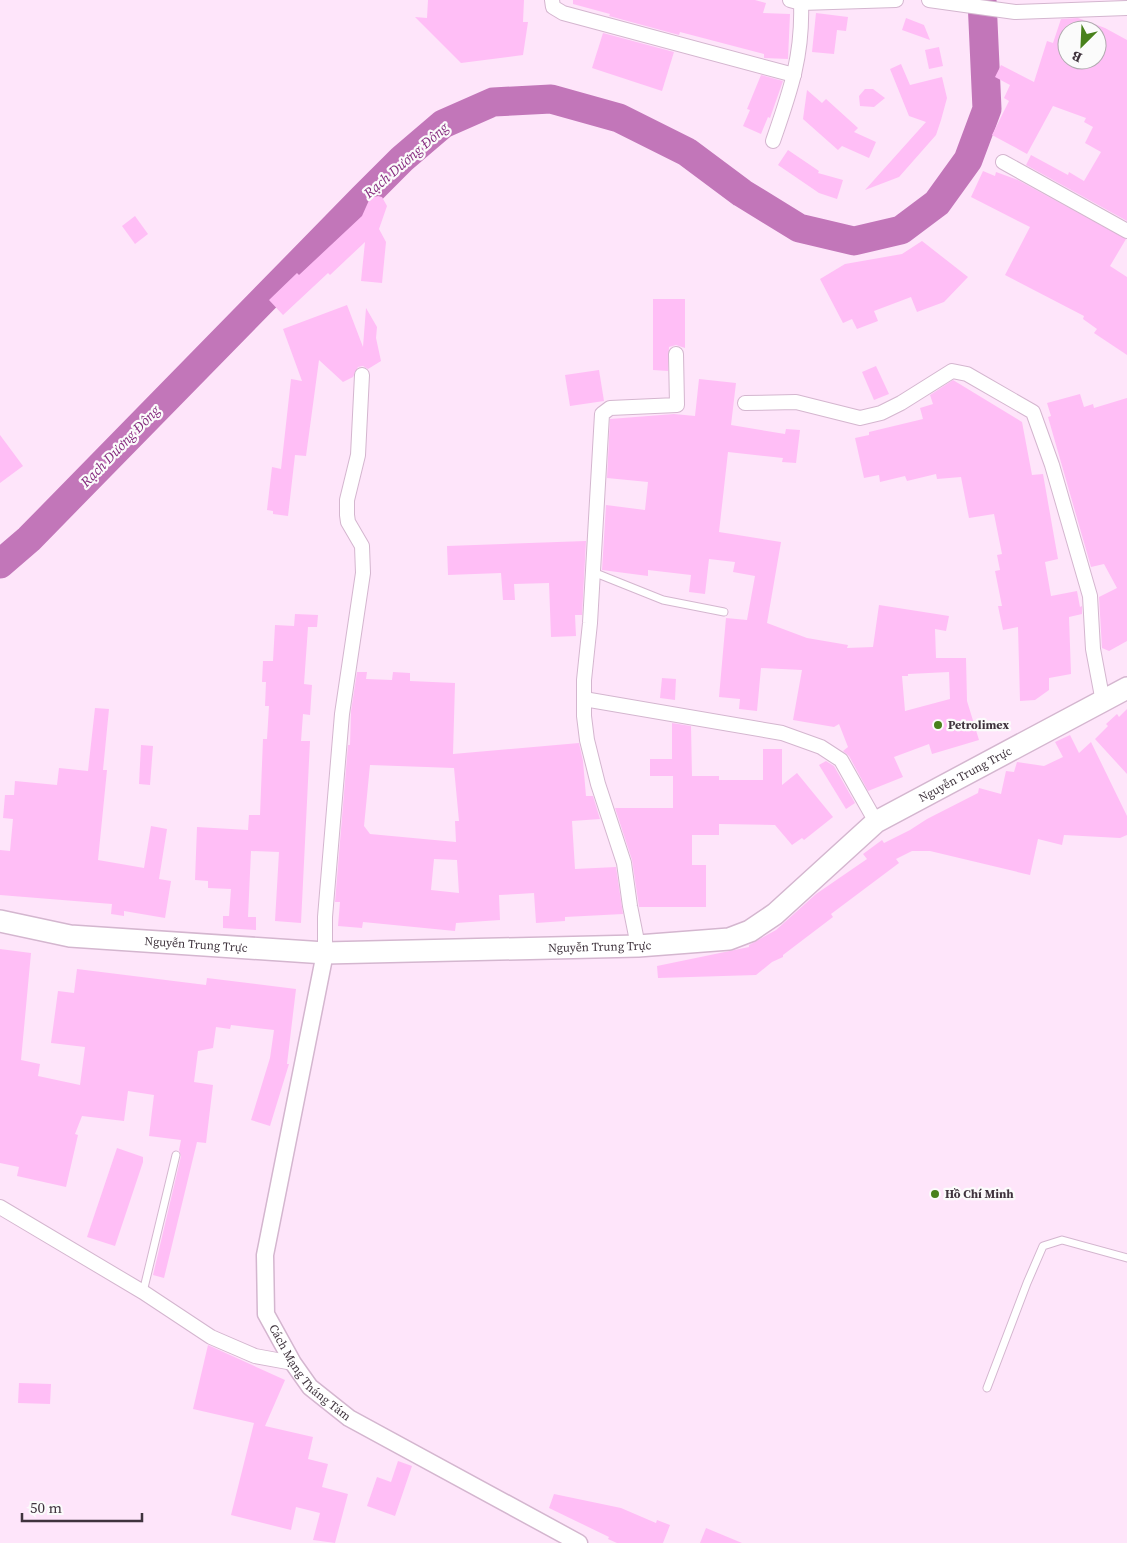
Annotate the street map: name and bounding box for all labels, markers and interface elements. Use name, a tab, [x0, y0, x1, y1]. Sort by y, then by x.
north arrow	[1057, 20, 1107, 70]
text: B	[1068, 46, 1085, 68]
water label: Rạch Dương Đông	[358, 117, 454, 203]
water label: Rạch Dương Đông	[75, 400, 165, 492]
place label: Petrolimex	[948, 717, 1009, 733]
marker: Petrolimex	[932, 719, 944, 731]
street label: Nguyễn Trung Trực	[916, 743, 1015, 806]
street label: Nguyễn Trung Trực	[144, 933, 248, 956]
street label: Nguyễn Trung Trực	[548, 937, 652, 956]
place label: Hồ Chí Minh	[945, 1186, 1014, 1202]
marker: Hồ Chí Minh	[929, 1188, 941, 1200]
street label: Cách Mạng Tháng Tám	[265, 1321, 354, 1424]
scale bar	[22, 1490, 142, 1522]
text: 50 m	[30, 1497, 62, 1518]

